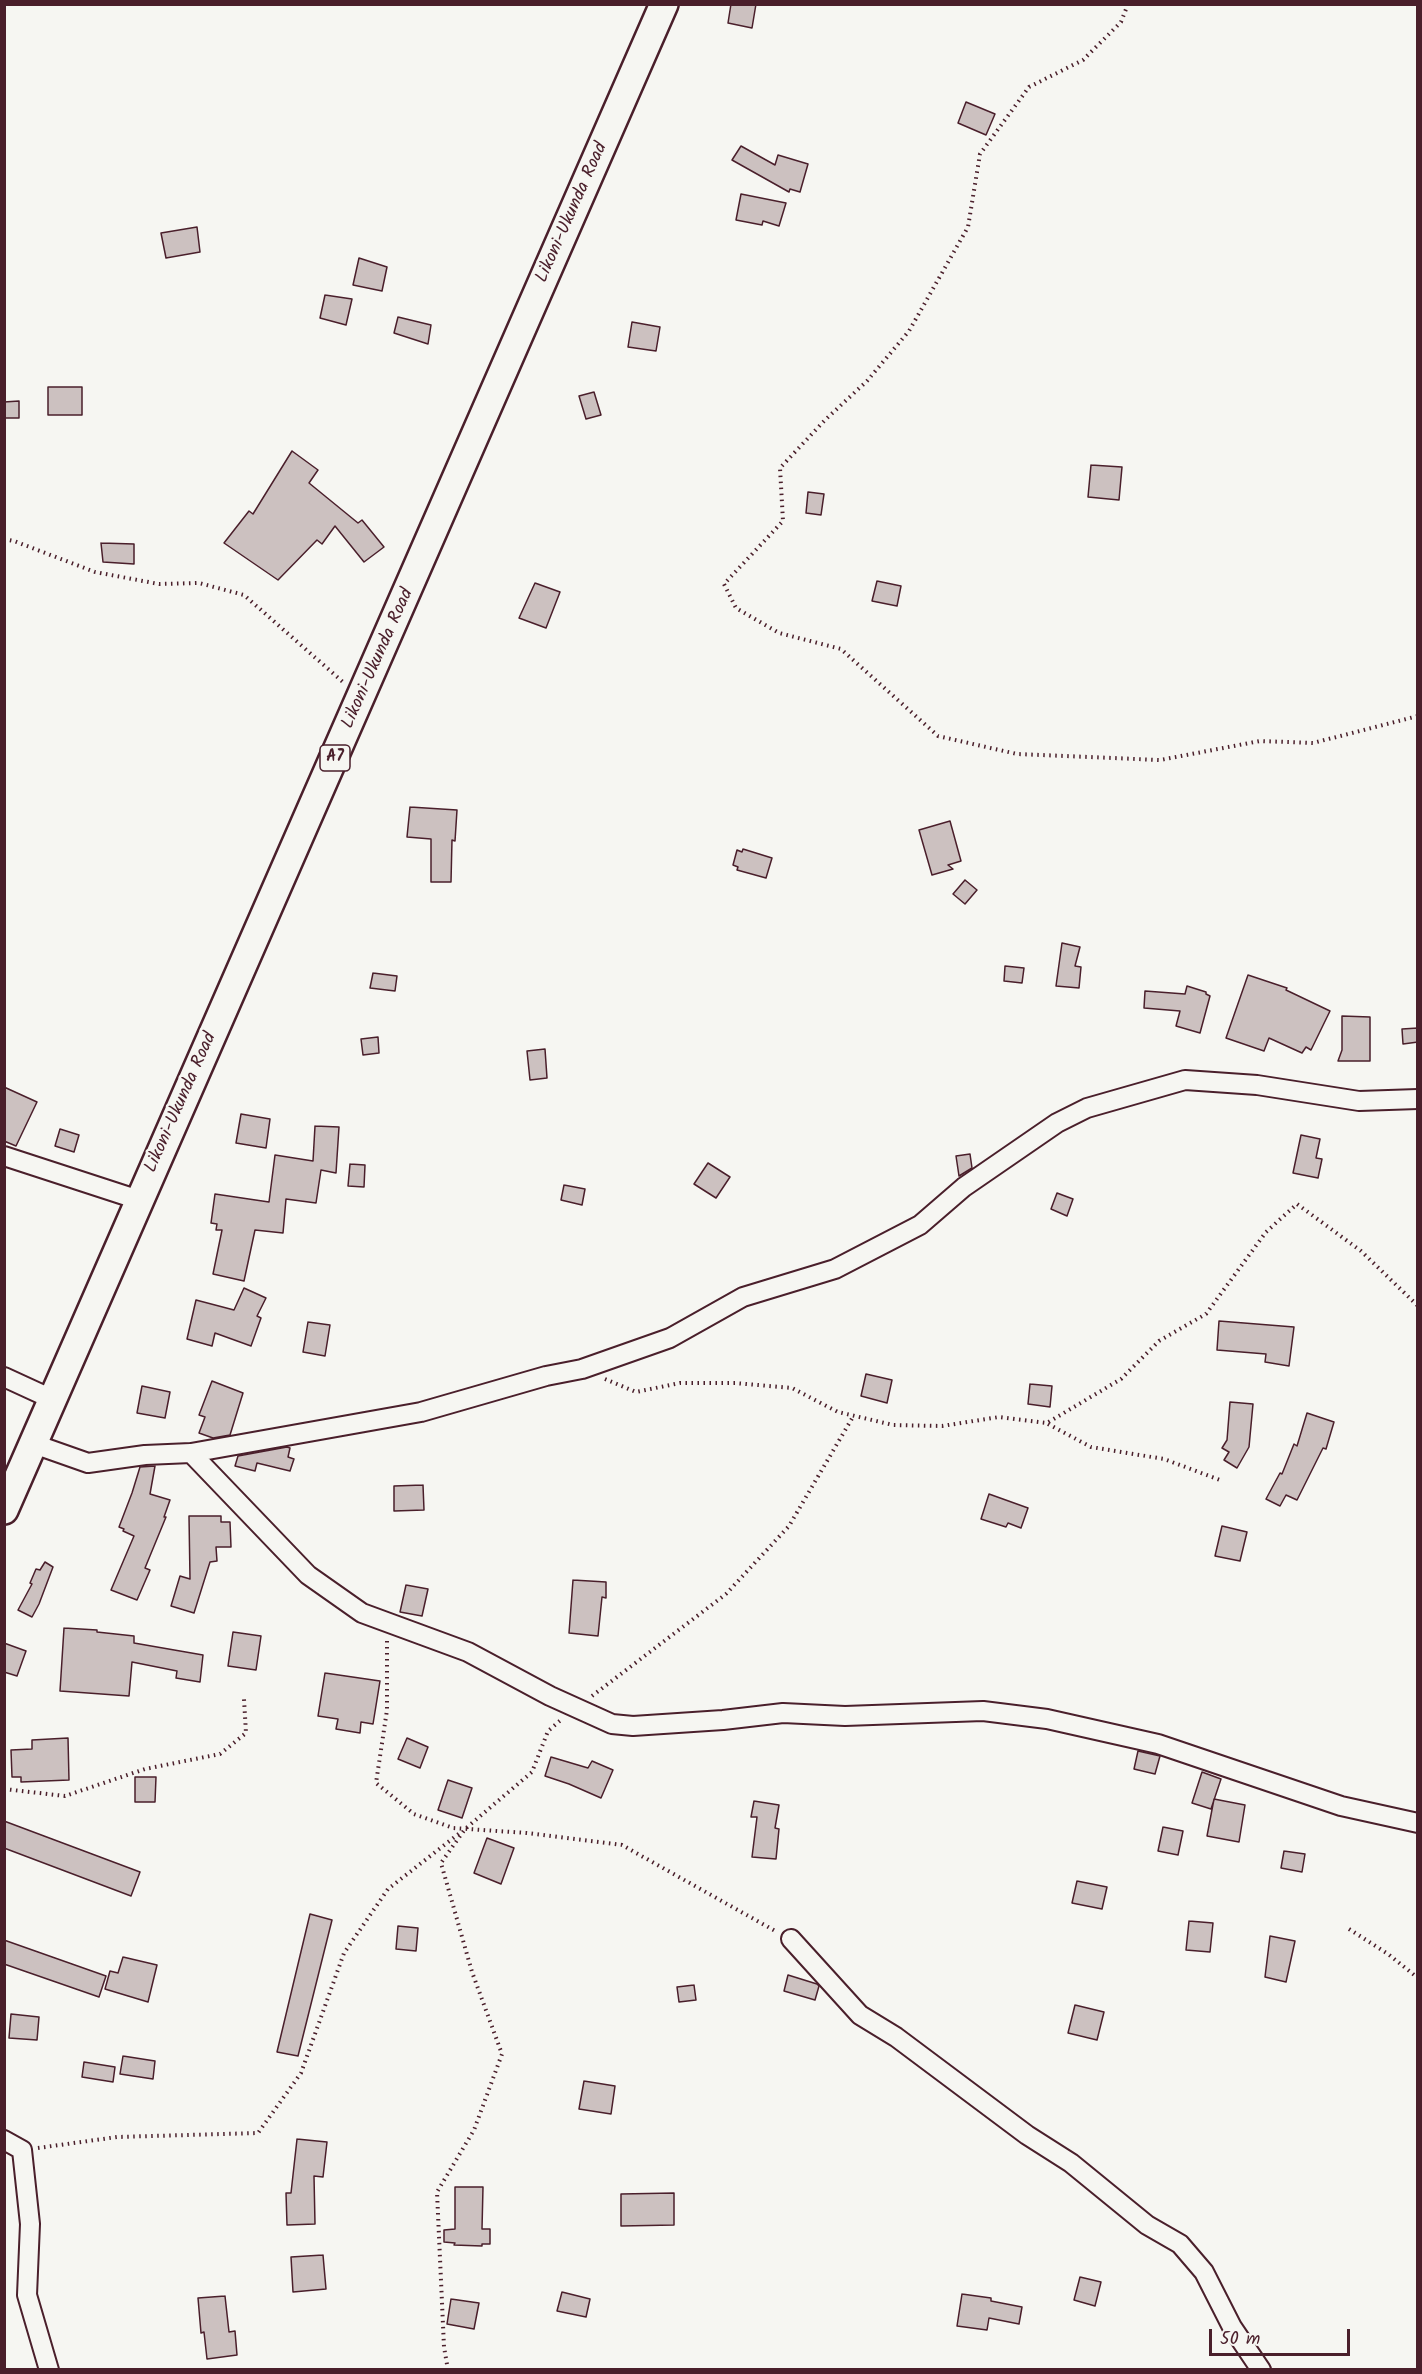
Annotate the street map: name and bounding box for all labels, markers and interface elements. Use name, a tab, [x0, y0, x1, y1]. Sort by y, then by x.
street label: Likoni-Ukunda Road	[532, 140, 614, 286]
street label: Likoni-Ukunda Road	[338, 586, 420, 732]
road number: A7	[320, 745, 350, 771]
street label: Likoni-Ukunda Road	[141, 1030, 223, 1176]
scale bar	[1212, 2317, 1353, 2355]
text: 50 m	[1220, 2325, 1260, 2354]

